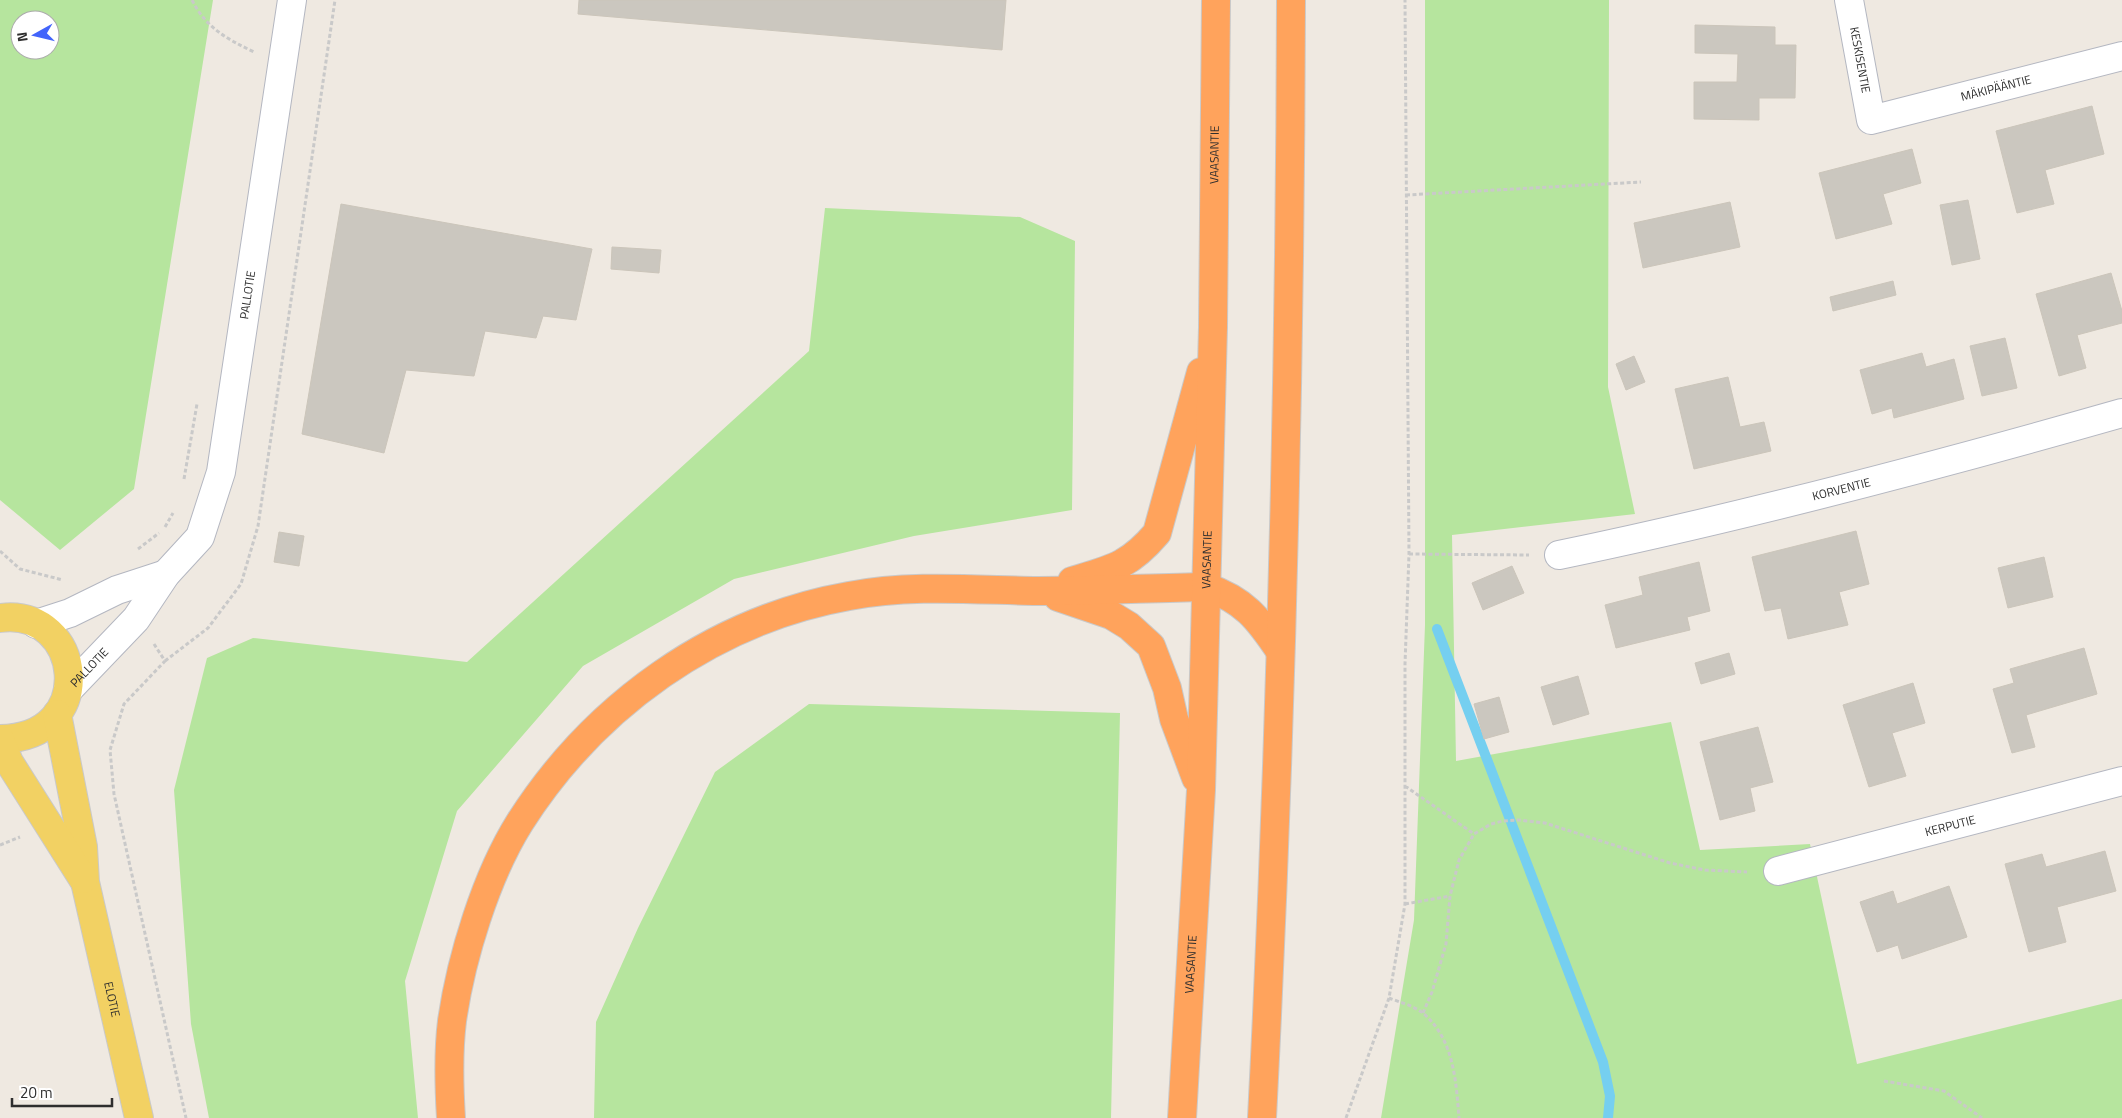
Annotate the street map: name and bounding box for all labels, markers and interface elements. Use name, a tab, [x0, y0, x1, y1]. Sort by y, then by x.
north arrow	[10, 10, 60, 60]
street label: KESKISENTIE	[1845, 25, 1876, 95]
text: N	[11, 31, 33, 43]
street label: MÄKIPÄÄNTIE	[1959, 69, 2034, 106]
street label: VAASANTIE	[1204, 125, 1224, 184]
street label: PALLOTIE	[234, 269, 260, 320]
street label: KORVENTIE	[1810, 472, 1873, 505]
street label: VAASANTIE	[1196, 530, 1217, 589]
street label: PALLOTIE	[65, 643, 113, 691]
street label: KERPUTIE	[1923, 810, 1978, 841]
street label: VAASANTIE	[1179, 934, 1202, 994]
street label: ELOTIE	[99, 980, 126, 1019]
scale bar	[12, 1076, 112, 1108]
text: 20 m	[20, 1081, 53, 1104]

